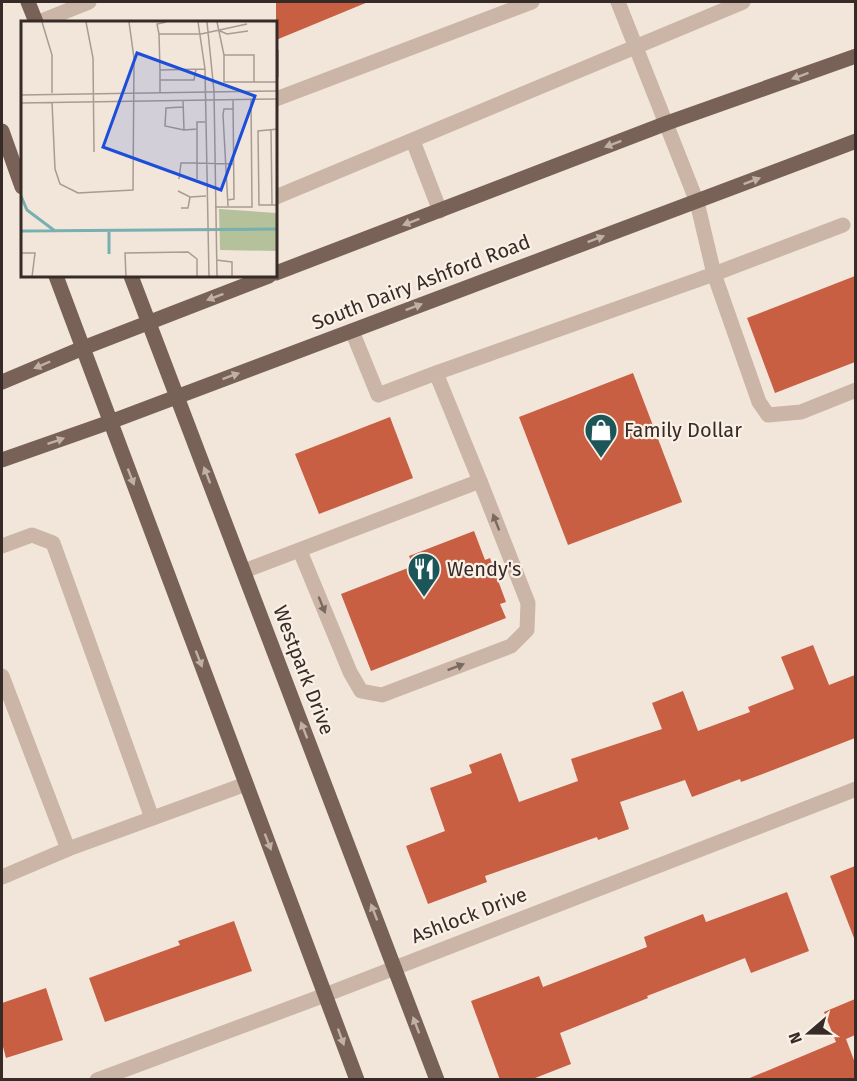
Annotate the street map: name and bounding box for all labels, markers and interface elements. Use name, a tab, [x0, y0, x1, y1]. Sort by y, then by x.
inset map	[21, 21, 278, 278]
one-way arrow	[791, 71, 809, 81]
one-way arrow	[603, 139, 621, 149]
one-way arrow	[743, 176, 761, 185]
one-way arrow	[402, 218, 420, 227]
street label: South Dairy Ashford Road	[309, 229, 533, 335]
one-way arrow	[587, 233, 605, 243]
one-way arrow	[206, 293, 224, 302]
one-way arrow	[405, 302, 423, 312]
one-way arrow	[33, 360, 51, 370]
one-way arrow	[222, 370, 240, 380]
shop icon: Family Dollar	[583, 412, 619, 459]
place label: Family Dollar	[624, 418, 742, 442]
one-way arrow	[47, 436, 65, 446]
one-way arrow	[202, 466, 211, 484]
one-way arrow	[126, 468, 136, 486]
one-way arrow	[491, 513, 500, 531]
restaurant icon: Wendy's	[406, 551, 442, 598]
place label: Wendy's	[447, 557, 521, 581]
one-way arrow	[317, 596, 327, 614]
street label: Westpark Drive	[268, 602, 340, 738]
one-way arrow	[195, 651, 205, 669]
one-way arrow	[447, 661, 465, 671]
one-way arrow	[299, 721, 309, 739]
one-way arrow	[264, 833, 273, 851]
street label: Ashlock Drive	[408, 882, 530, 948]
one-way arrow	[368, 903, 378, 921]
north arrow	[779, 1003, 839, 1063]
one-way arrow	[411, 1016, 420, 1034]
one-way arrow	[337, 1028, 346, 1046]
text: N	[785, 1030, 806, 1046]

